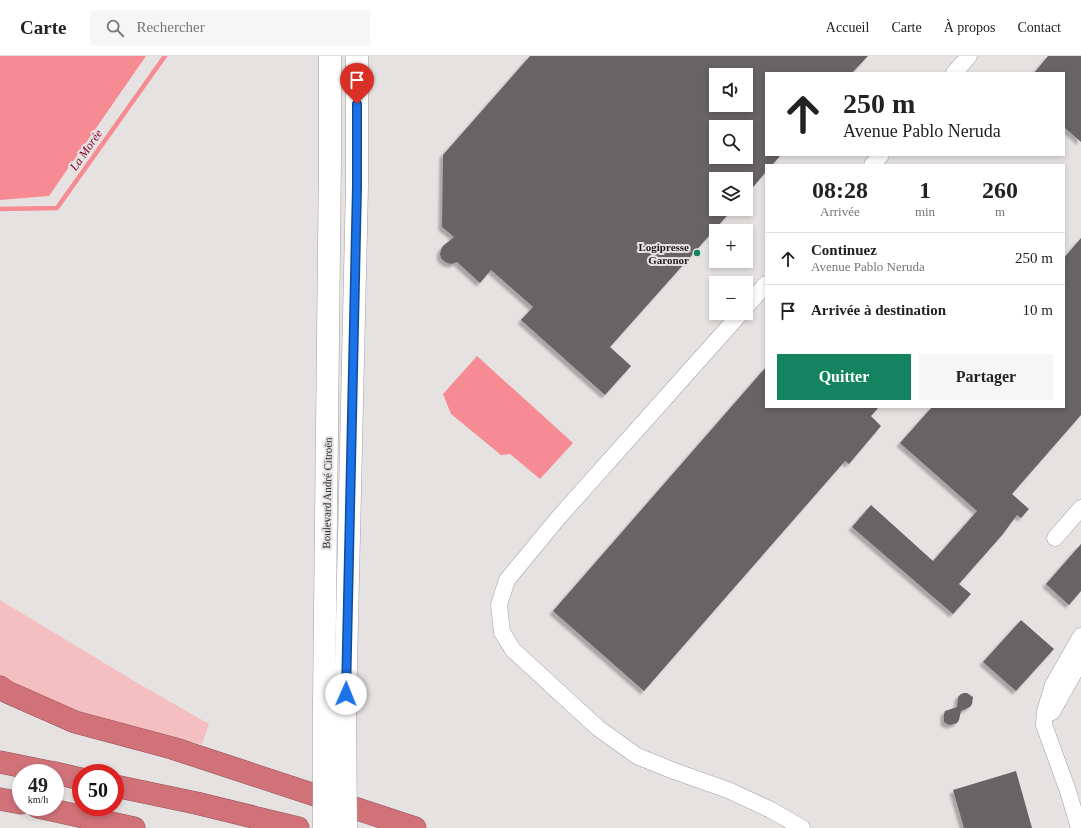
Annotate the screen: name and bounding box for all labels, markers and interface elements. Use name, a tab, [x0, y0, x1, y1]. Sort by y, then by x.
search box	[90, 10, 370, 46]
text: Carte	[20, 17, 66, 38]
icon: search	[104, 17, 126, 39]
text: Rechercher	[136, 19, 205, 35]
text: Accueil	[826, 20, 869, 35]
text: Carte	[891, 20, 922, 35]
text: À propos	[944, 20, 995, 35]
text: Contact	[1017, 20, 1061, 35]
pin	[340, 63, 374, 104]
map controls	[709, 68, 753, 320]
button: sound	[709, 68, 753, 112]
icon: arrive	[346, 69, 368, 91]
icon: ahead	[777, 88, 829, 140]
text: 250 m	[843, 88, 915, 119]
button: search	[709, 120, 753, 164]
text: Avenue Pablo Neruda	[843, 121, 1001, 141]
water label: La Morée	[66, 126, 106, 174]
button: layers	[709, 172, 753, 216]
text: 08:28	[812, 177, 868, 203]
text: 1	[919, 177, 931, 203]
text: 260	[982, 177, 1018, 203]
text: Arrivée	[820, 204, 860, 219]
text: min	[915, 204, 935, 219]
text: m	[995, 204, 1005, 219]
button: +	[709, 224, 753, 268]
place label: Logipresse Garonor	[638, 241, 689, 266]
text: Continuez	[811, 242, 877, 258]
marker: Logipresse Garonor	[692, 248, 702, 258]
icon: ahead	[777, 248, 799, 270]
text: 250 m	[1015, 250, 1053, 266]
text: Avenue Pablo Neruda	[811, 259, 925, 274]
button: −	[709, 276, 753, 320]
icon: arrive	[777, 300, 799, 322]
text: Arrivée à destination	[811, 302, 946, 318]
text: 10 m	[1023, 302, 1053, 318]
button: Quitter	[777, 354, 911, 400]
button: Partager	[919, 354, 1053, 400]
street label: Boulevard André Citroën	[320, 437, 334, 549]
position arrow	[325, 673, 367, 715]
speed limit sign: 50	[72, 764, 124, 816]
text: 49	[28, 774, 48, 796]
text: km/h	[28, 794, 48, 805]

